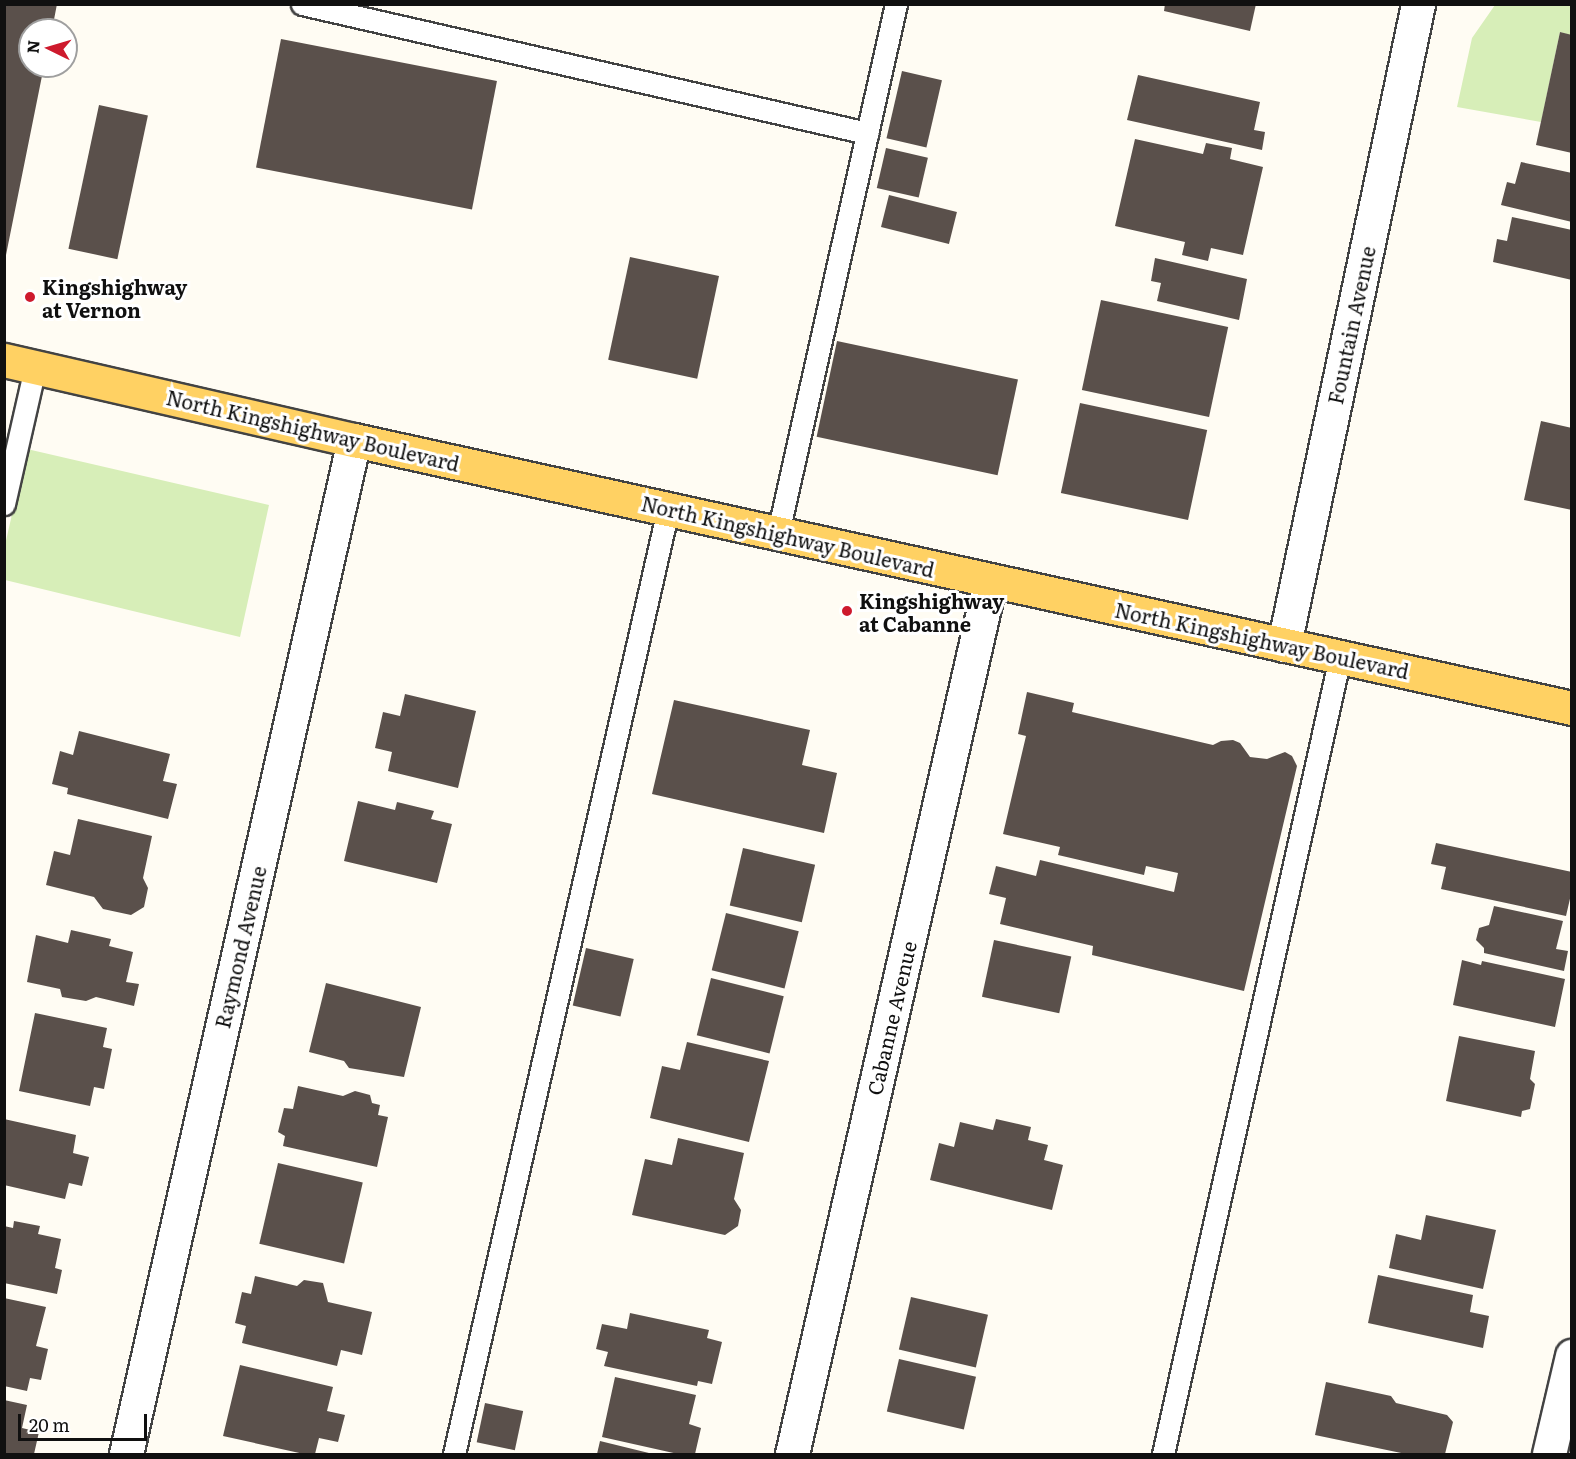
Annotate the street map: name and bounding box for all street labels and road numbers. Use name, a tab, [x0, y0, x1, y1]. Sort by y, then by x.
street label: Fountain Avenue	[1323, 244, 1379, 406]
street label: North Kingshighway Boulevard	[164, 385, 462, 475]
street label: North Kingshighway Boulevard	[639, 491, 937, 581]
street label: North Kingshighway Boulevard	[1113, 597, 1411, 683]
street label: Raymond Avenue	[210, 864, 270, 1030]
street label: Cabanne Avenue	[862, 939, 920, 1097]

